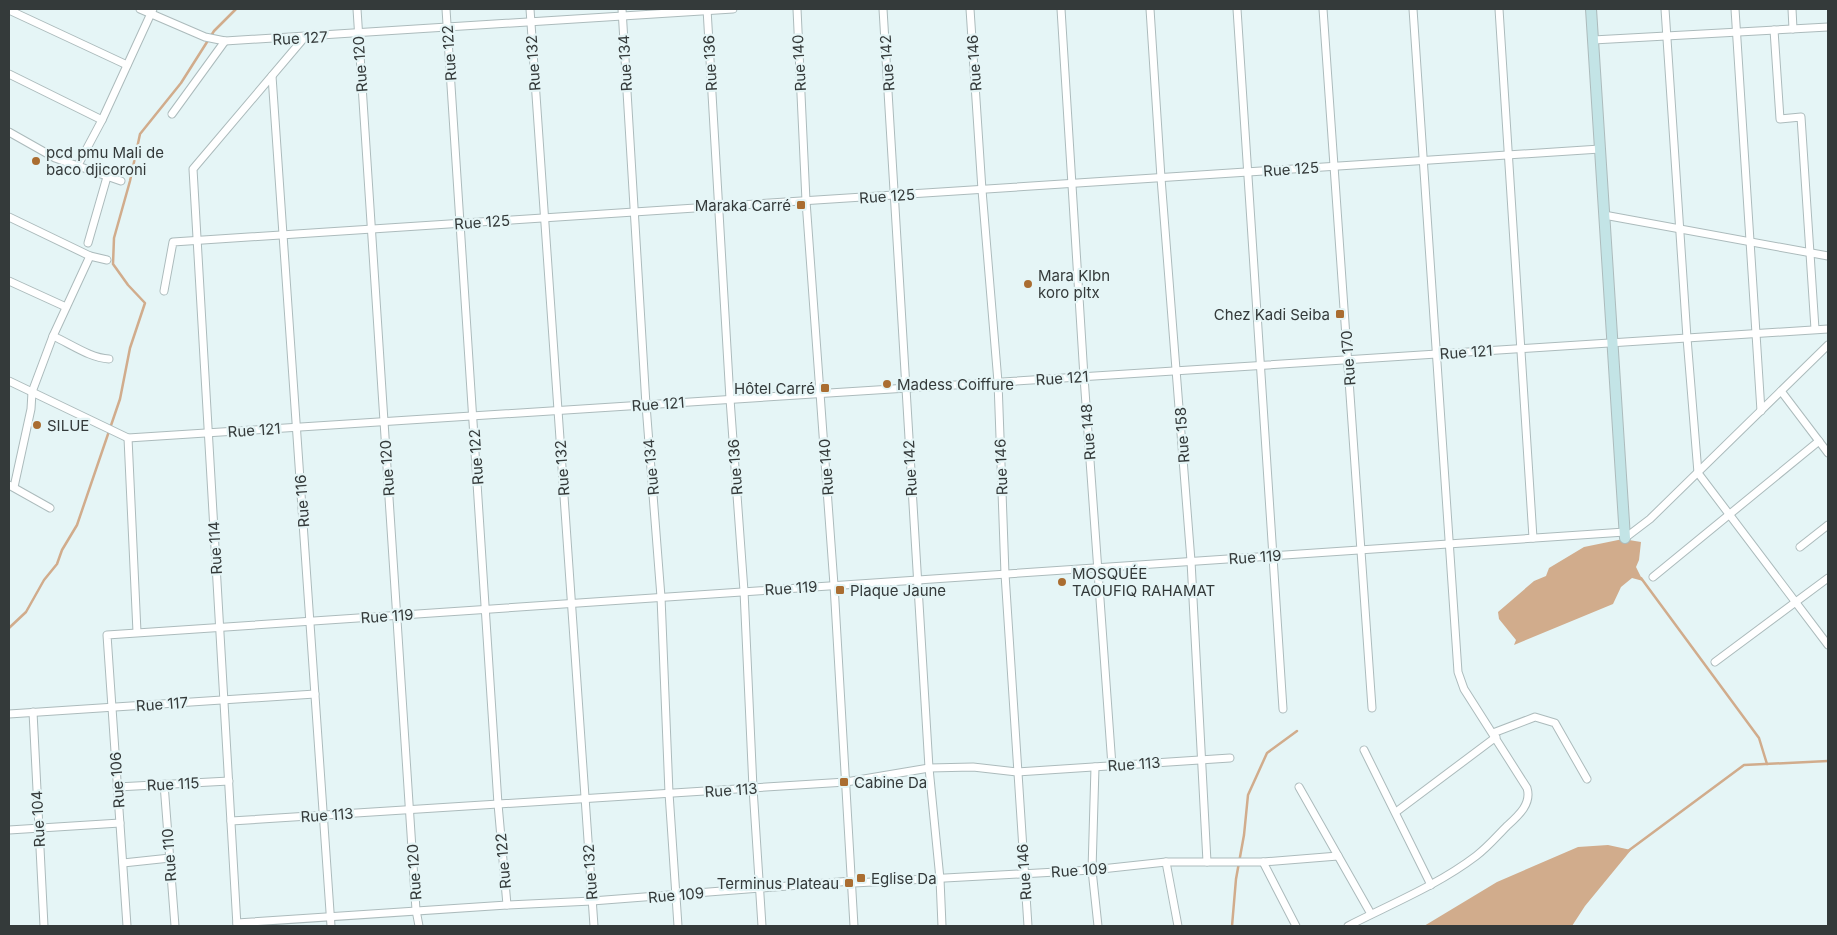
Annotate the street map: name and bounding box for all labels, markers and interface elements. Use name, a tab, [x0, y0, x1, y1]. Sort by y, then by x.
street label: Rue 122	[438, 24, 460, 82]
street label: Rue 127	[272, 27, 328, 49]
street label: Rue 132	[522, 34, 544, 92]
street label: Rue 134	[614, 34, 636, 92]
street label: Rue 136	[699, 34, 721, 92]
street label: Rue 140	[788, 34, 810, 92]
street label: Rue 142	[876, 34, 898, 92]
street label: Rue 146	[963, 34, 985, 92]
street label: Rue 120	[349, 35, 371, 93]
place label: pcd pmu Mali de baco djicoroni	[46, 143, 164, 179]
marker: pcd pmu Mali de baco djicoroni	[30, 155, 42, 167]
street label: Rue 125	[1262, 158, 1320, 180]
street label: Rue 125	[858, 185, 916, 207]
place label: Maraka Carré	[695, 196, 791, 215]
marker: Maraka Carré	[795, 199, 807, 211]
street label: Rue 125	[453, 211, 511, 233]
place label: Mara Klbn koro pltx	[1038, 266, 1110, 302]
marker: Mara Klbn koro pltx	[1022, 278, 1034, 290]
place label: Chez Kadi Seiba	[1214, 305, 1330, 324]
marker: Chez Kadi Seiba	[1334, 308, 1346, 320]
street label: Rue 170	[1337, 330, 1359, 386]
street label: Rue 121	[1439, 341, 1493, 363]
street label: Rue 121	[1035, 367, 1089, 389]
place label: Madess Coiffure	[897, 375, 1014, 394]
marker: Madess Coiffure	[881, 378, 893, 390]
place label: Hôtel Carré	[734, 379, 815, 398]
marker: Hôtel Carré	[819, 382, 831, 394]
street label: Rue 121	[631, 393, 685, 415]
street label: Rue 148	[1077, 403, 1099, 461]
street label: Rue 158	[1171, 406, 1193, 464]
place label: SILUE	[47, 416, 89, 435]
marker: SILUE	[31, 419, 43, 431]
street label: Rue 121	[227, 419, 281, 441]
street label: Rue 122	[465, 428, 487, 486]
street label: Rue 134	[639, 438, 663, 496]
street label: Rue 136	[724, 438, 746, 496]
street label: Rue 140	[815, 438, 837, 496]
street label: Rue 146	[991, 438, 1011, 496]
street label: Rue 120	[376, 439, 398, 497]
street label: Rue 132	[551, 439, 573, 497]
street label: Rue 142	[899, 439, 921, 497]
street label: Rue 116	[291, 474, 313, 528]
street label: Rue 114	[204, 521, 226, 575]
street label: Rue 119	[1228, 546, 1282, 568]
place label: MOSQUÉE TAOUFIQ RAHAMAT	[1072, 564, 1215, 600]
marker: MOSQUÉE TAOUFIQ RAHAMAT	[1056, 576, 1068, 588]
street label: Rue 119	[764, 577, 818, 599]
place label: Plaque Jaune	[850, 581, 946, 600]
marker: Plaque Jaune	[834, 584, 846, 596]
street label: Rue 119	[360, 605, 414, 627]
street label: Rue 117	[135, 693, 189, 715]
street label: Rue 106	[106, 751, 128, 809]
street label: Rue 113	[1107, 753, 1161, 775]
street label: Rue 115	[146, 773, 200, 795]
place label: Cabine Da	[854, 773, 927, 792]
marker: Cabine Da	[838, 776, 850, 788]
street label: Rue 113	[704, 779, 758, 801]
street label: Rue 104	[27, 790, 49, 848]
street label: Rue 113	[300, 804, 354, 826]
street label: Rue 110	[158, 828, 180, 882]
street label: Rue 122	[491, 832, 515, 890]
street label: Rue 120	[403, 843, 425, 901]
street label: Rue 132	[579, 843, 601, 901]
street label: Rue 146	[1013, 843, 1035, 901]
street label: Rue 109	[1050, 859, 1108, 881]
place label: Eglise Da	[871, 869, 937, 888]
marker: Eglise Da	[855, 872, 867, 884]
place label: Terminus Plateau	[717, 874, 839, 893]
marker: Terminus Plateau	[843, 877, 855, 889]
street label: Rue 109	[647, 883, 705, 907]

